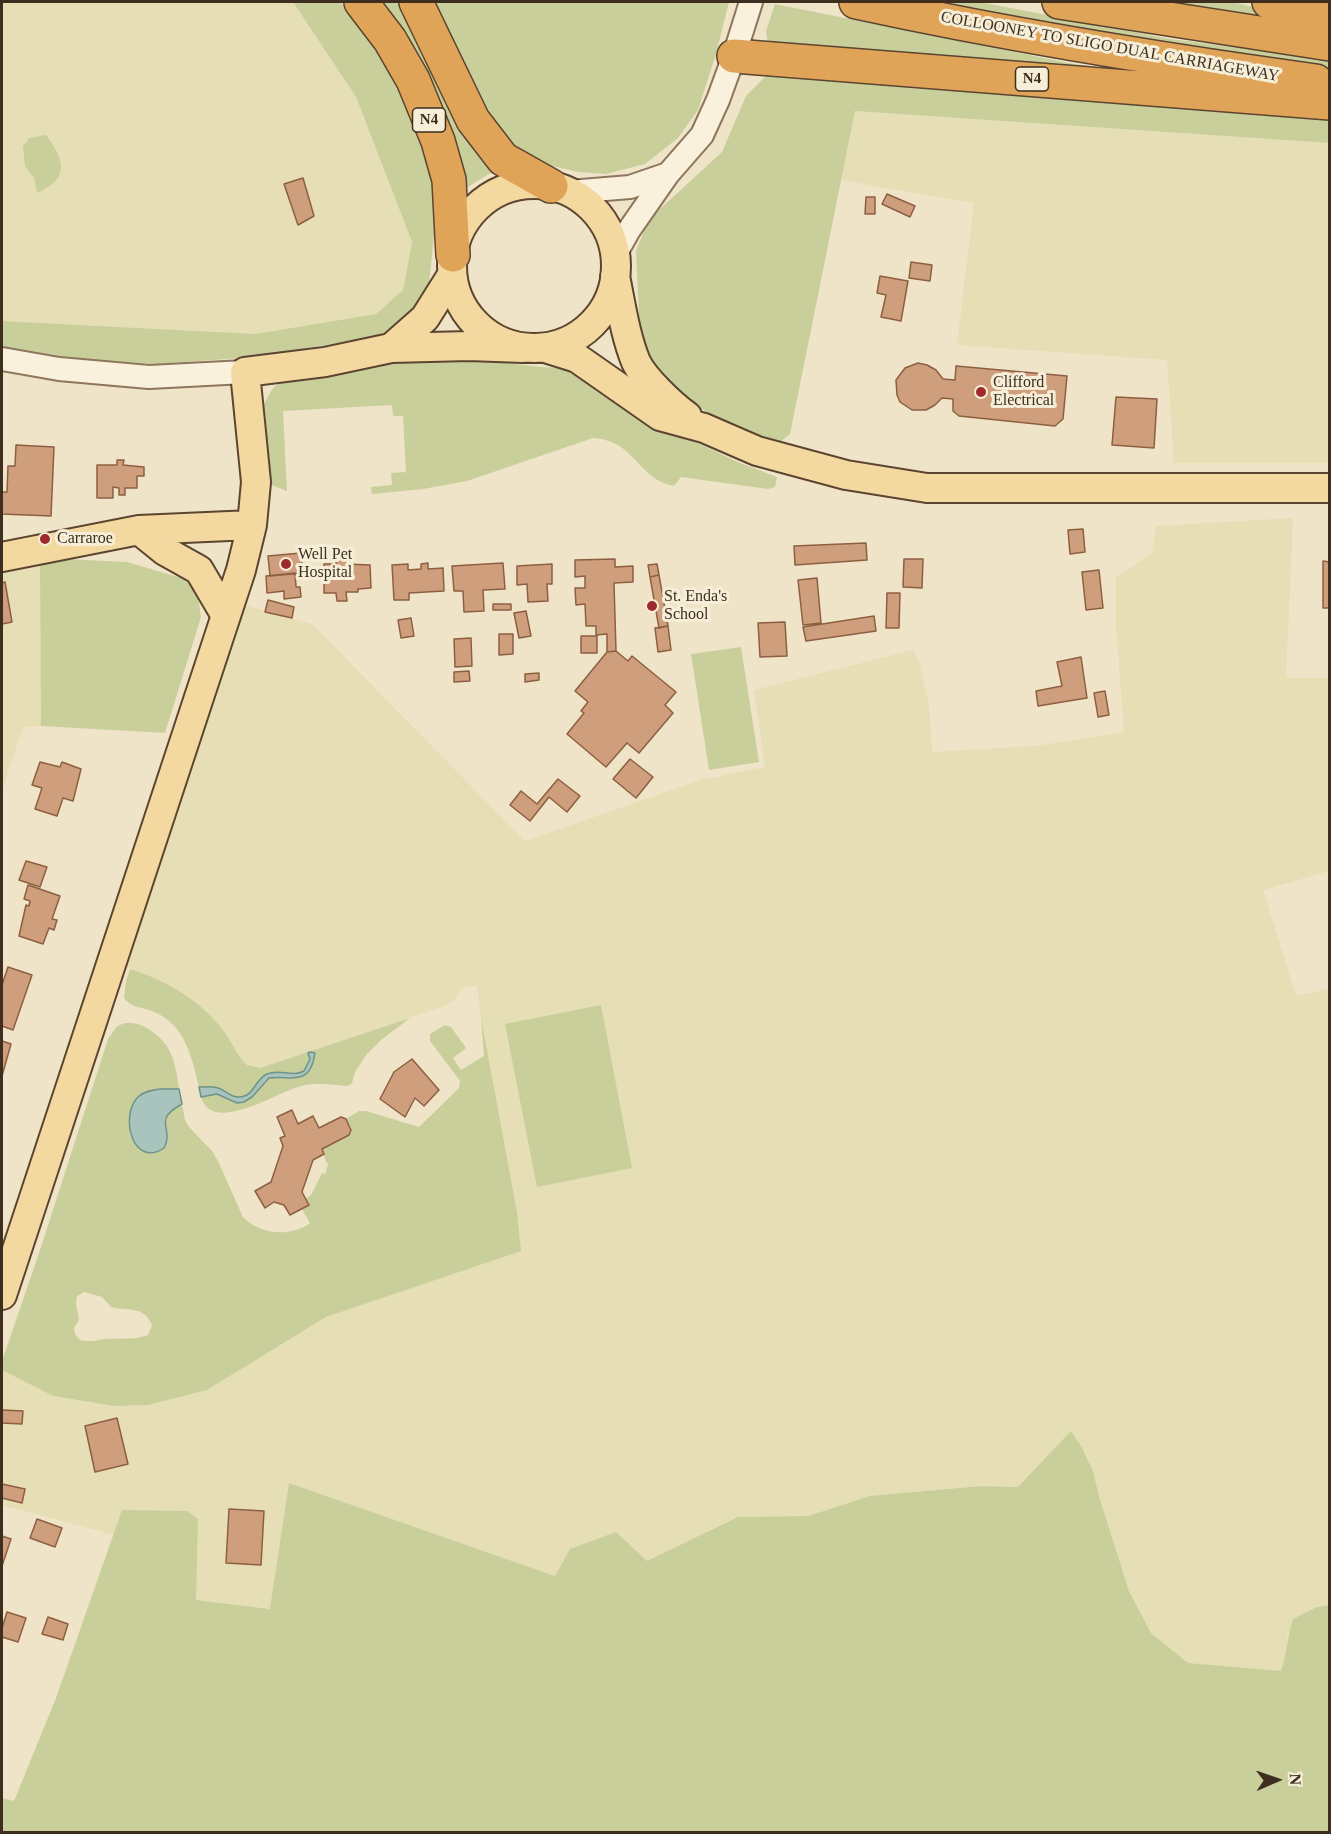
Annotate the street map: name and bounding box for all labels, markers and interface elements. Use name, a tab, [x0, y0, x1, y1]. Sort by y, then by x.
street label: COLLOONEY TO SLIGO DUAL CARRIAGEWAY	[939, 8, 1281, 86]
road number: N4	[1016, 67, 1048, 91]
road number: N4	[412, 108, 446, 132]
place label: Clifford Electrical	[993, 373, 1054, 411]
marker: Clifford Electrical	[974, 385, 988, 399]
place label: Carraroe	[57, 529, 113, 549]
marker: Carraroe	[38, 532, 52, 546]
place label: Well Pet Hospital	[298, 545, 352, 583]
marker: Well Pet Hospital	[279, 557, 293, 571]
place label: St. Enda's School	[664, 587, 727, 625]
marker: St. Enda's School	[645, 599, 659, 613]
north arrow	[1247, 1750, 1307, 1810]
text: N	[1287, 1773, 1304, 1785]

